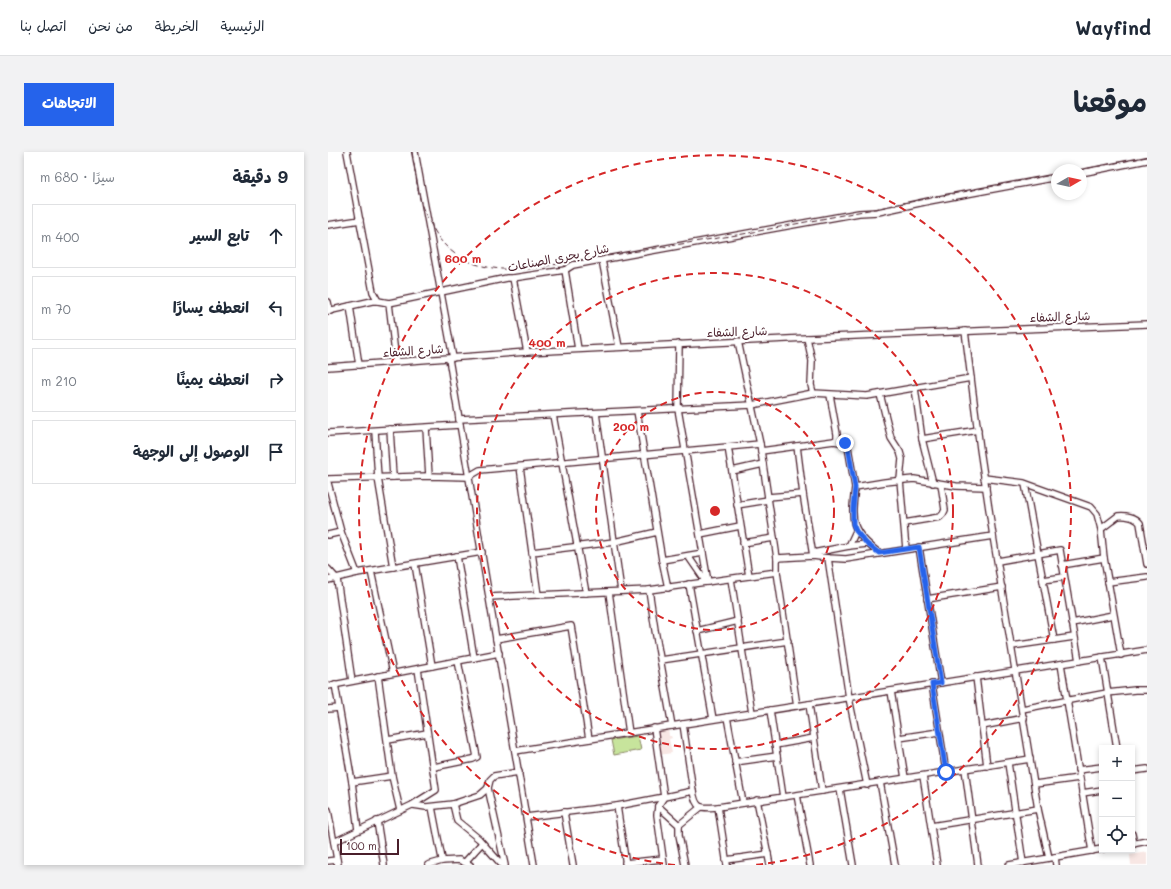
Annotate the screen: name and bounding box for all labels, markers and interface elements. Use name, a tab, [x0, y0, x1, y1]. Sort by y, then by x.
text: Wayfind	[1075, 15, 1151, 40]
text: اتصل بنا	[20, 16, 66, 35]
text: من نحن	[88, 16, 133, 35]
text: الخريطة	[155, 16, 199, 35]
text: الرئيسية	[221, 16, 264, 35]
button: الاتجاهات	[24, 83, 114, 126]
text: موقعنا	[1073, 83, 1147, 119]
north arrow	[1051, 164, 1087, 200]
text: 9 دقيقة	[232, 165, 288, 187]
text: سيرًا · 680 m	[40, 168, 115, 185]
text: تابع السير	[190, 225, 249, 245]
icon: ahead	[265, 225, 287, 247]
text: 400 m	[41, 228, 79, 245]
street label: شارع بحرى الصناعات	[506, 239, 610, 277]
text: 600 m	[445, 250, 481, 266]
text: انعطف يسارًا	[173, 297, 249, 317]
icon: left	[265, 297, 287, 319]
text: 70 m	[41, 300, 71, 317]
street label: شارع الشفاء	[1029, 307, 1091, 327]
street label: شارع الشفاء	[706, 322, 768, 342]
text: 400 m	[529, 334, 565, 350]
street label: شارع الشفاء	[382, 340, 444, 362]
text: انعطف يمينًا	[177, 369, 249, 389]
icon: right	[265, 369, 287, 391]
text: 210 m	[41, 372, 77, 389]
text: 200 m	[613, 418, 649, 434]
route end	[836, 434, 854, 452]
text: الوصول إلى الوجهة	[133, 441, 249, 461]
icon: arrive	[265, 441, 287, 463]
centre of rings	[708, 504, 722, 518]
map controls	[1099, 745, 1135, 853]
button: +	[1099, 745, 1135, 781]
route start	[937, 763, 955, 781]
button: −	[1099, 781, 1135, 817]
button: locate	[1099, 817, 1135, 853]
scale bar	[340, 837, 399, 856]
text: 100 m	[346, 838, 377, 853]

